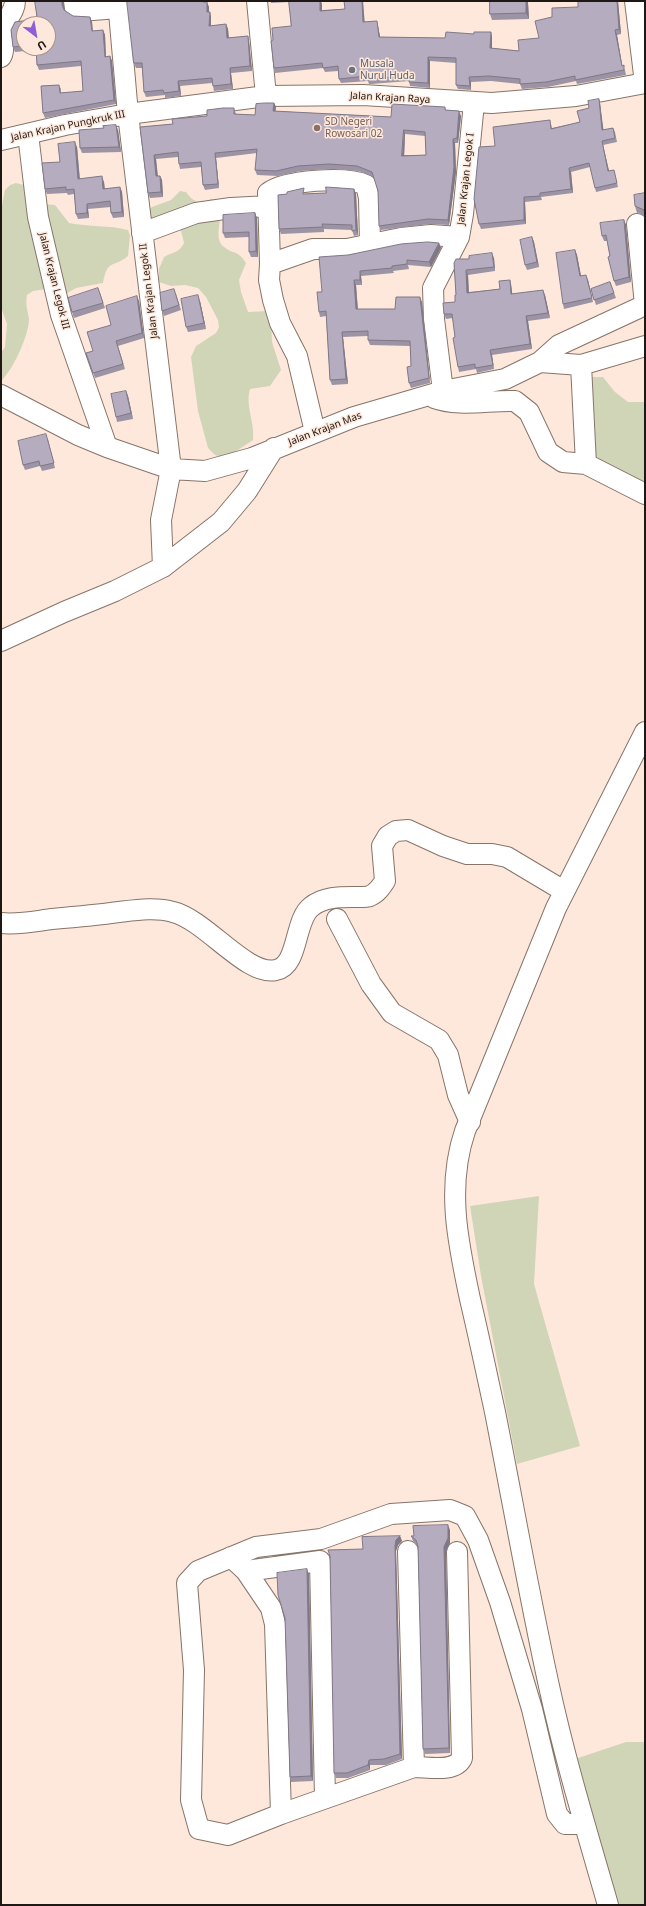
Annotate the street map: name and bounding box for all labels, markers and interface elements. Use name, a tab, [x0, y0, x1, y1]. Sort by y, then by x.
north arrow	[16, 16, 56, 56]
text: U	[34, 37, 49, 54]
place label: Musala Nurul Huda	[360, 58, 415, 82]
marker: Musala Nurul Huda	[347, 65, 357, 75]
street label: Jalan Krajan Raya	[349, 90, 431, 106]
street label: Jalan Krajan Pungkruk III	[10, 108, 126, 144]
place label: SD Negeri Rowosari 02	[325, 116, 382, 140]
marker: SD Negeri Rowosari 02	[312, 123, 322, 133]
street label: Jalan Krajan Legok I	[455, 132, 477, 226]
street label: Jalan Krajan Legok III	[36, 231, 72, 331]
street label: Jalan Krajan Legok II	[137, 243, 161, 339]
street label: Jalan Krajan Mas	[287, 410, 363, 448]

